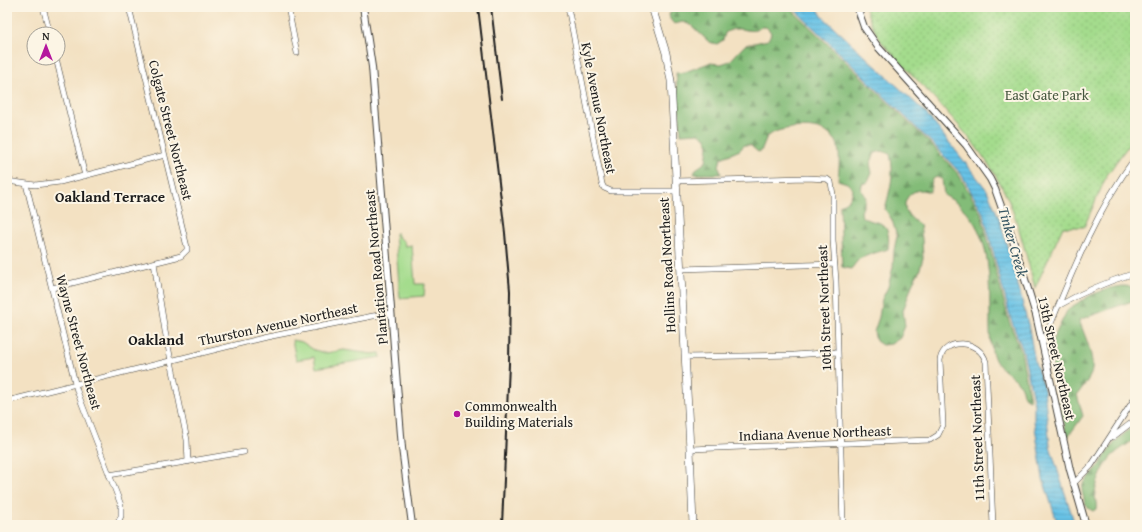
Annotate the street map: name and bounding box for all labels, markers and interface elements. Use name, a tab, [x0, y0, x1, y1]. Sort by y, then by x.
north arrow	[26, 26, 66, 66]
text: N	[42, 28, 50, 44]
street label: Kyle Avenue Northeast	[576, 41, 622, 175]
street label: Colgate Street Northeast	[144, 58, 198, 202]
park label: East Gate Park	[1005, 85, 1090, 105]
district label: Oakland Terrace	[55, 186, 165, 207]
street label: Plantation Road Northeast	[359, 189, 393, 345]
street label: Hollins Road Northeast	[653, 197, 681, 333]
water label: Tinker Creek	[993, 204, 1034, 280]
street label: 10th Street Northeast	[812, 244, 836, 372]
street label: Wayne Street Northeast	[51, 272, 107, 412]
street label: 13th Street Northeast	[1033, 294, 1081, 422]
street label: Thurston Avenue Northeast	[197, 297, 360, 351]
district label: Oakland	[128, 329, 184, 350]
street label: 11th Street Northeast	[965, 374, 989, 502]
place label: Commonwealth Building Materials	[465, 396, 573, 432]
marker: Commonwealth Building Materials	[452, 409, 462, 419]
street label: Indiana Avenue Northeast	[738, 420, 892, 446]

